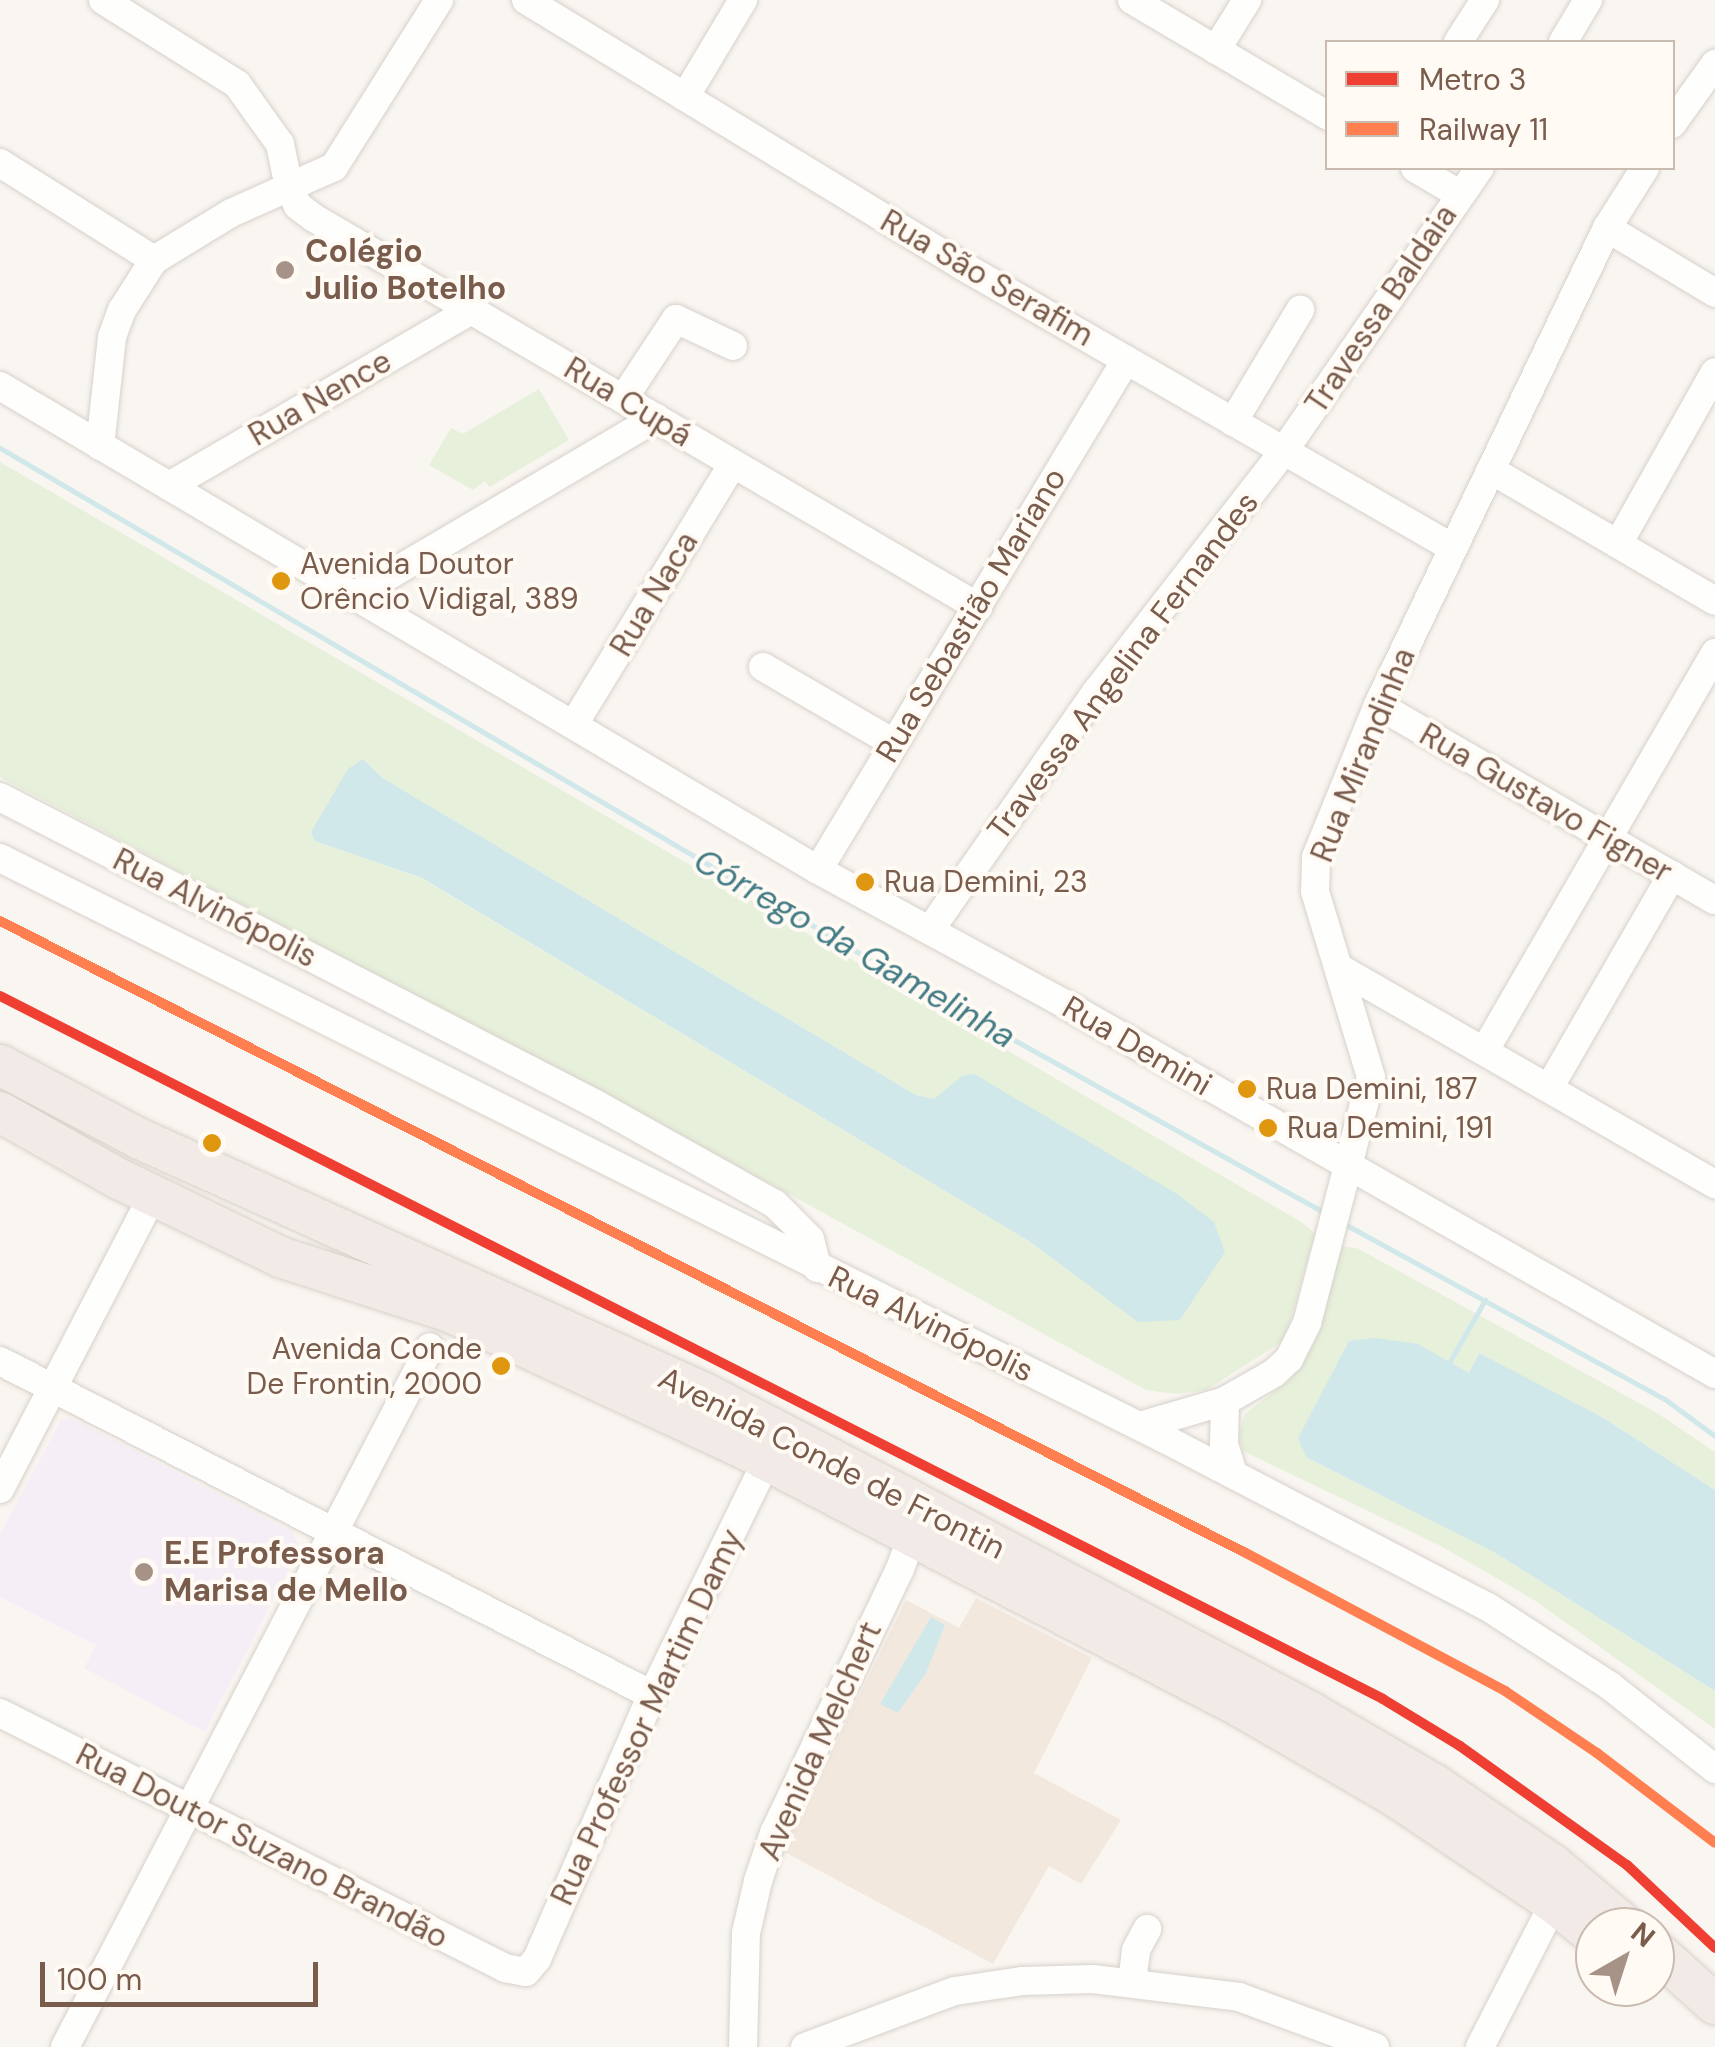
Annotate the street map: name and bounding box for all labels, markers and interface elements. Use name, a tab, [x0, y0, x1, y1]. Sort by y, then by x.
legend	[1325, 40, 1675, 170]
text: Metro 3	[1419, 60, 1527, 99]
text: Railway 11	[1419, 110, 1548, 149]
street label: Travessa Baldaia	[1297, 197, 1465, 421]
street label: Rua São Serafim	[874, 202, 1100, 354]
place label: Colégio Julio Botelho	[305, 233, 506, 308]
marker: Colégio Julio Botelho	[274, 259, 296, 281]
street label: Rua Nence	[242, 342, 398, 454]
street label: Rua Cupá	[557, 349, 699, 455]
street label: Rua Sebastião Mariano	[868, 461, 1074, 769]
street label: Travessa Angelina Fernandes	[979, 484, 1267, 848]
street label: Rua Naca	[602, 525, 706, 663]
place label: Avenida Doutor Orêncio Vidigal, 389	[300, 546, 579, 616]
marker: Avenida Doutor Orêncio Vidigal, 389	[271, 571, 291, 591]
street label: Rua Mirandinha	[1303, 642, 1423, 868]
street label: Rua Gustavo Figner	[1413, 715, 1679, 891]
water label: Córrego da Gamelinha	[687, 839, 1023, 1057]
street label: Rua Alvinópolis	[107, 840, 323, 976]
place label: Rua Demini, 23	[884, 864, 1088, 900]
marker: Rua Demini, 23	[855, 872, 875, 892]
street label: Rua Demini	[1056, 988, 1218, 1104]
place label: Rua Demini, 187	[1266, 1071, 1478, 1107]
marker: Rua Demini, 187	[1237, 1079, 1257, 1099]
place label: Rua Demini, 191	[1287, 1110, 1493, 1146]
marker: Rua Demini, 191	[1258, 1118, 1278, 1138]
unlabelled marker	[202, 1133, 222, 1153]
street label: Rua Alvinópolis	[822, 1258, 1040, 1390]
place label: Avenida Conde De Frontin, 2000	[247, 1331, 482, 1402]
marker: Avenida Conde De Frontin, 2000	[491, 1356, 511, 1376]
street label: Avenida Conde de Frontin	[652, 1359, 1012, 1567]
street label: Rua Professor Martim Damy	[543, 1523, 751, 1911]
place label: E.E Professora Marisa de Mello	[164, 1535, 408, 1610]
marker: E.E Professora Marisa de Mello	[133, 1561, 155, 1583]
street label: Avenida Melchert	[750, 1616, 890, 1866]
street label: Rua Doutor Suzano Brandão	[70, 1735, 454, 1957]
north arrow	[1575, 1907, 1675, 2007]
text: N	[1623, 1914, 1663, 1956]
scale bar	[45, 1942, 322, 2004]
text: 100 m	[57, 1960, 142, 1999]

